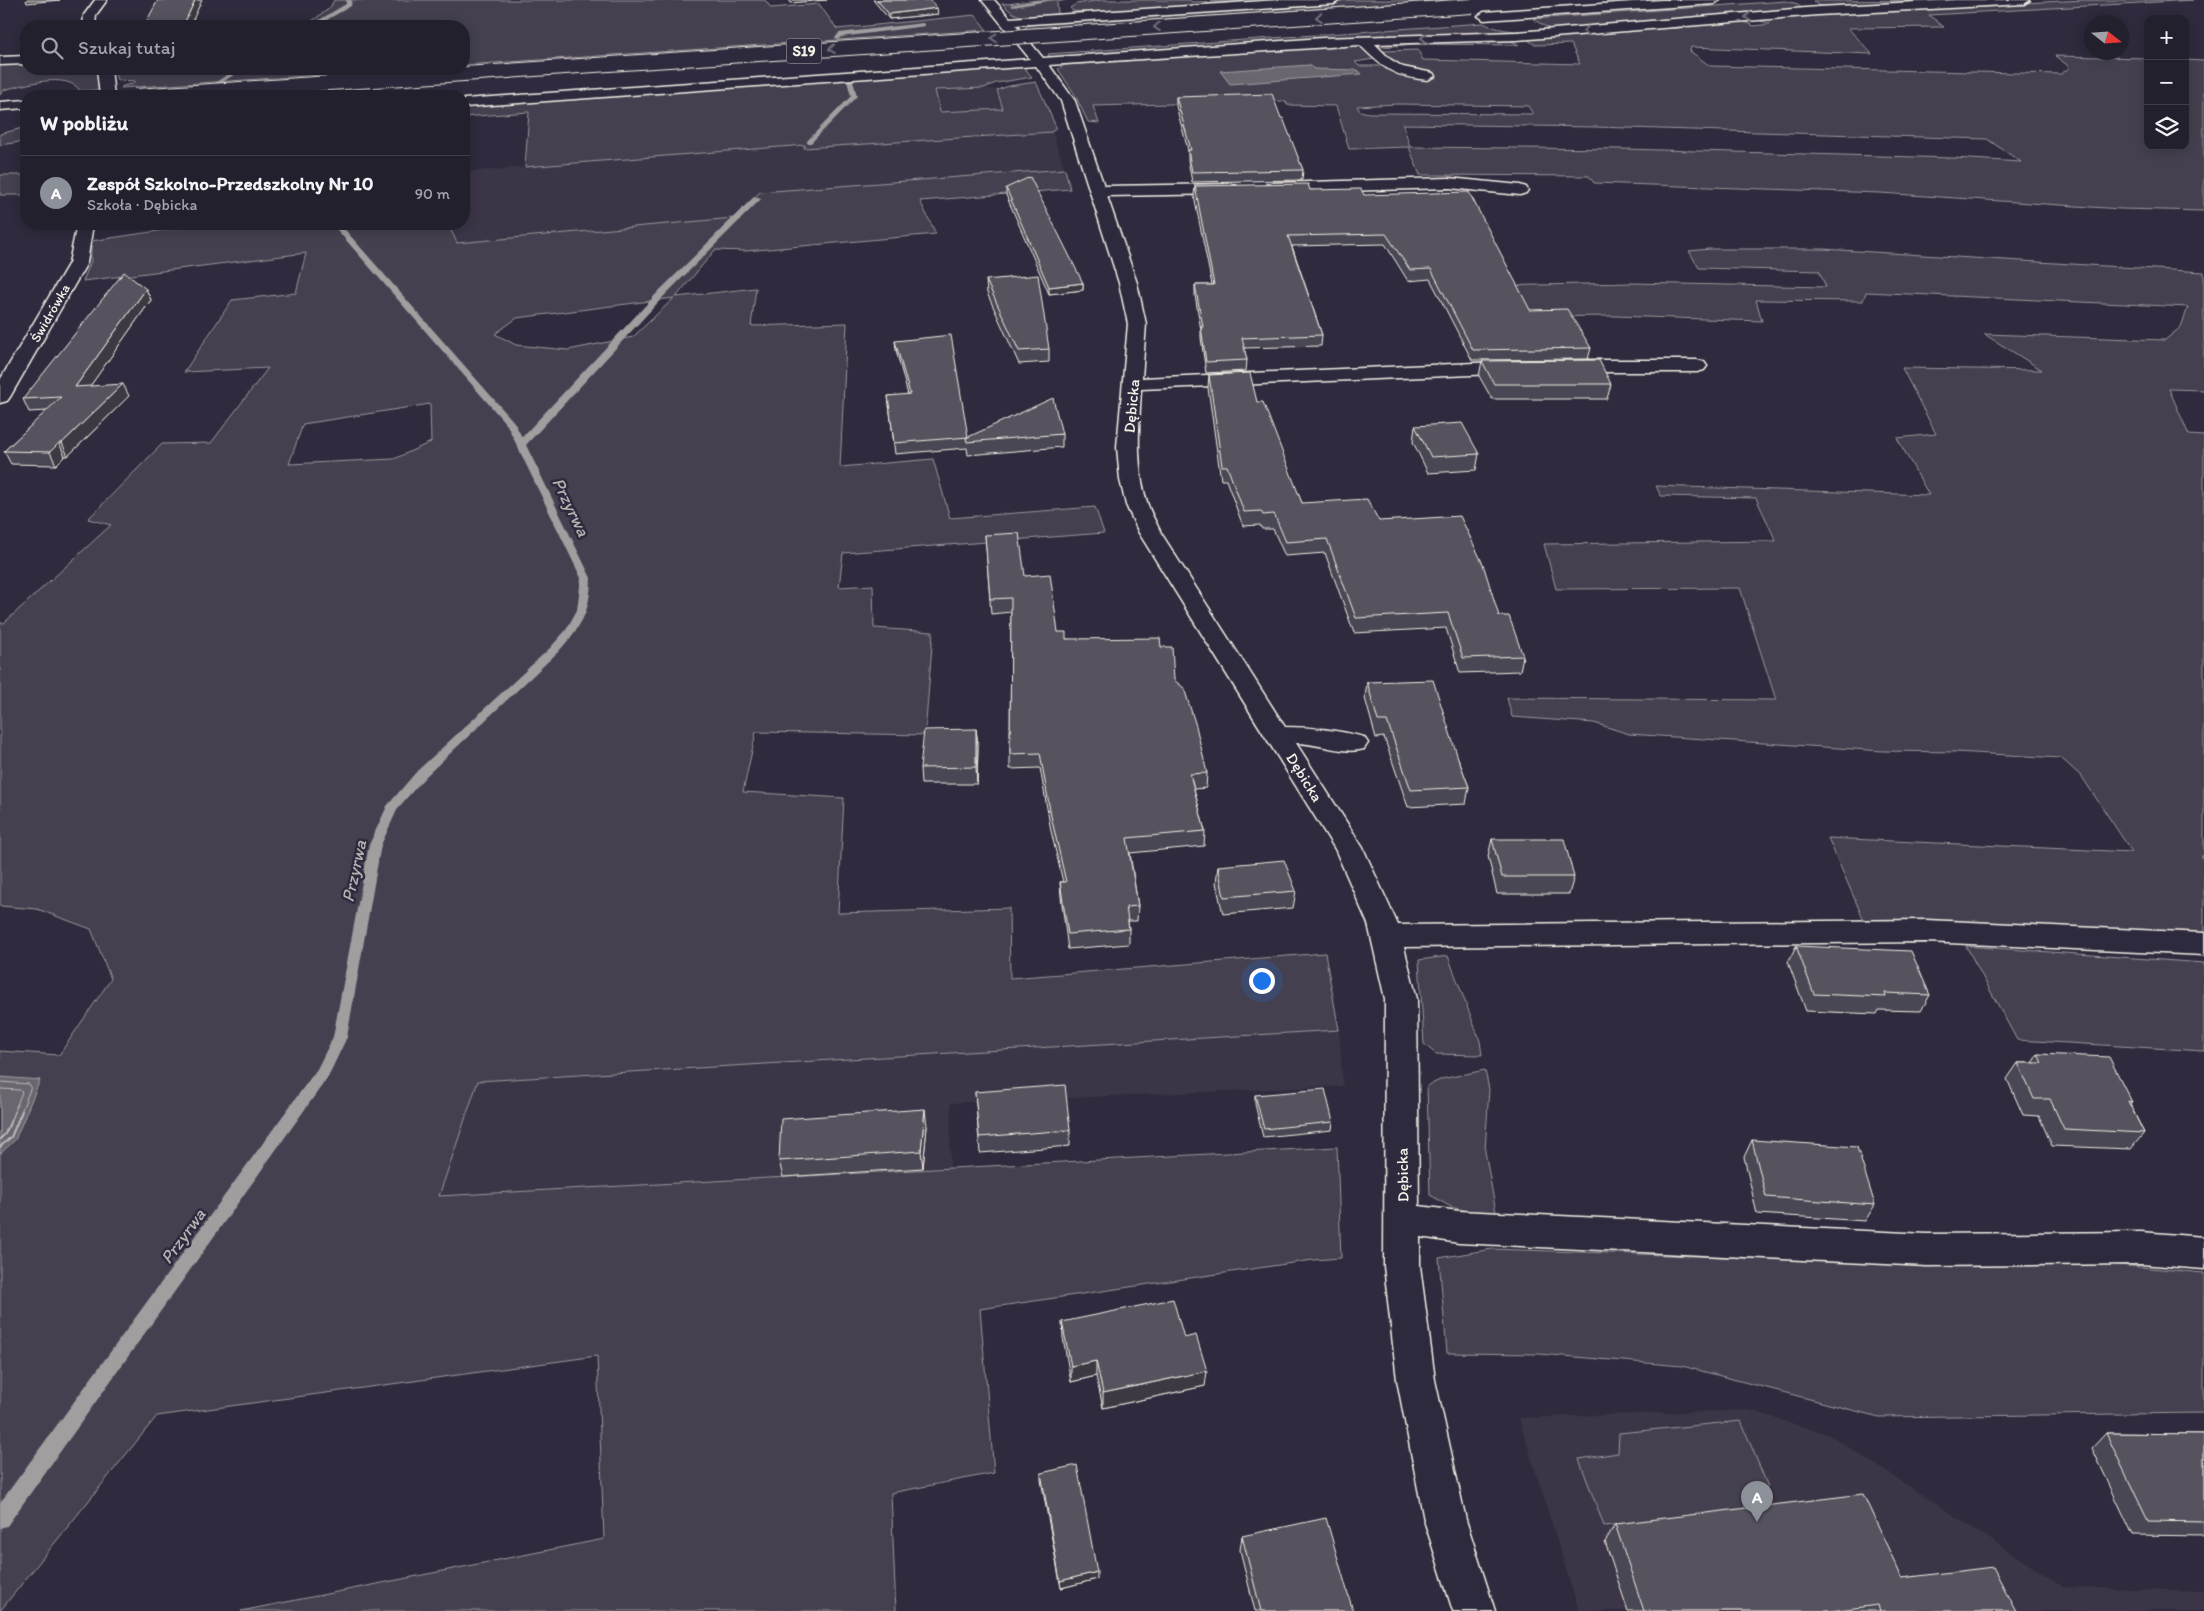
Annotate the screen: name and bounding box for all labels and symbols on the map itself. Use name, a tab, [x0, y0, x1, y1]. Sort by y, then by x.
one-way arrow	[1314, 11, 1322, 22]
one-way arrow	[1744, 11, 1752, 22]
north arrow	[2084, 15, 2129, 60]
one-way arrow	[1152, 22, 1160, 33]
one-way arrow	[1582, 25, 1590, 36]
one-way arrow	[990, 33, 998, 44]
one-way arrow	[1419, 33, 1427, 43]
road number: S19	[786, 38, 822, 64]
one-way arrow	[828, 44, 836, 55]
street label: Świdrówka	[27, 281, 74, 346]
street label: Dębicka	[1120, 378, 1143, 434]
water label: Przyrwa	[547, 474, 595, 541]
street label: Dębicka	[1282, 749, 1327, 805]
water label: Przyrwa	[337, 837, 371, 904]
your location	[1249, 968, 1275, 994]
street label: Dębicka	[1393, 1148, 1412, 1202]
water label: Przyrwa	[156, 1204, 211, 1268]
pin: A	[1741, 1481, 1773, 1522]

